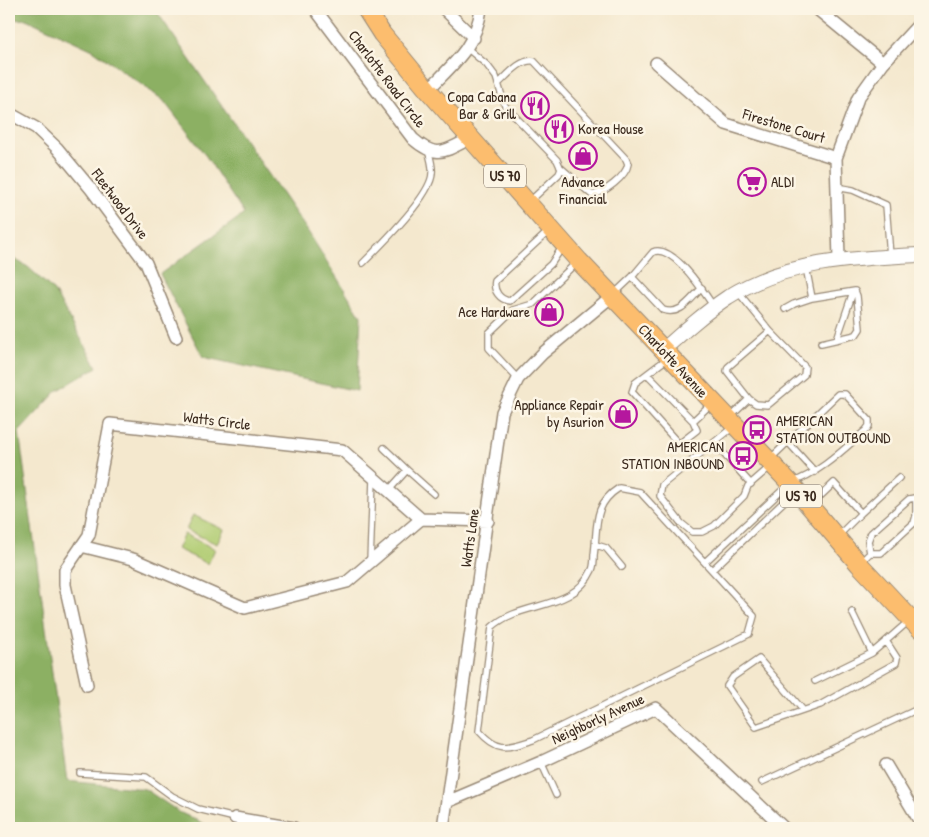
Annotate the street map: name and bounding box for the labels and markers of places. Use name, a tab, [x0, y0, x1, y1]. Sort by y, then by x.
place label: Copa Cabana Bar & Grill	[447, 86, 517, 124]
restaurant icon: Copa Cabana Bar & Grill	[520, 91, 550, 121]
restaurant icon: Korea House	[544, 114, 574, 144]
place label: Korea House	[578, 118, 644, 139]
shop icon: Advance Financial	[568, 141, 598, 171]
supermarket icon: ALDI	[737, 167, 767, 197]
place label: Advance Financial	[558, 171, 607, 209]
place label: ALDI	[771, 171, 795, 192]
shop icon: Ace Hardware	[534, 297, 564, 327]
place label: Ace Hardware	[458, 301, 530, 322]
place label: Appliance Repair by Asurion	[514, 394, 604, 432]
shop icon: Appliance Repair by Asurion	[608, 399, 638, 429]
place label: AMERICAN STATION OUTBOUND	[776, 410, 891, 448]
bus stop icon: AMERICAN STATION OUTBOUND	[742, 415, 772, 445]
place label: AMERICAN STATION INBOUND	[622, 436, 725, 474]
bus stop icon: AMERICAN STATION INBOUND	[728, 441, 758, 471]

